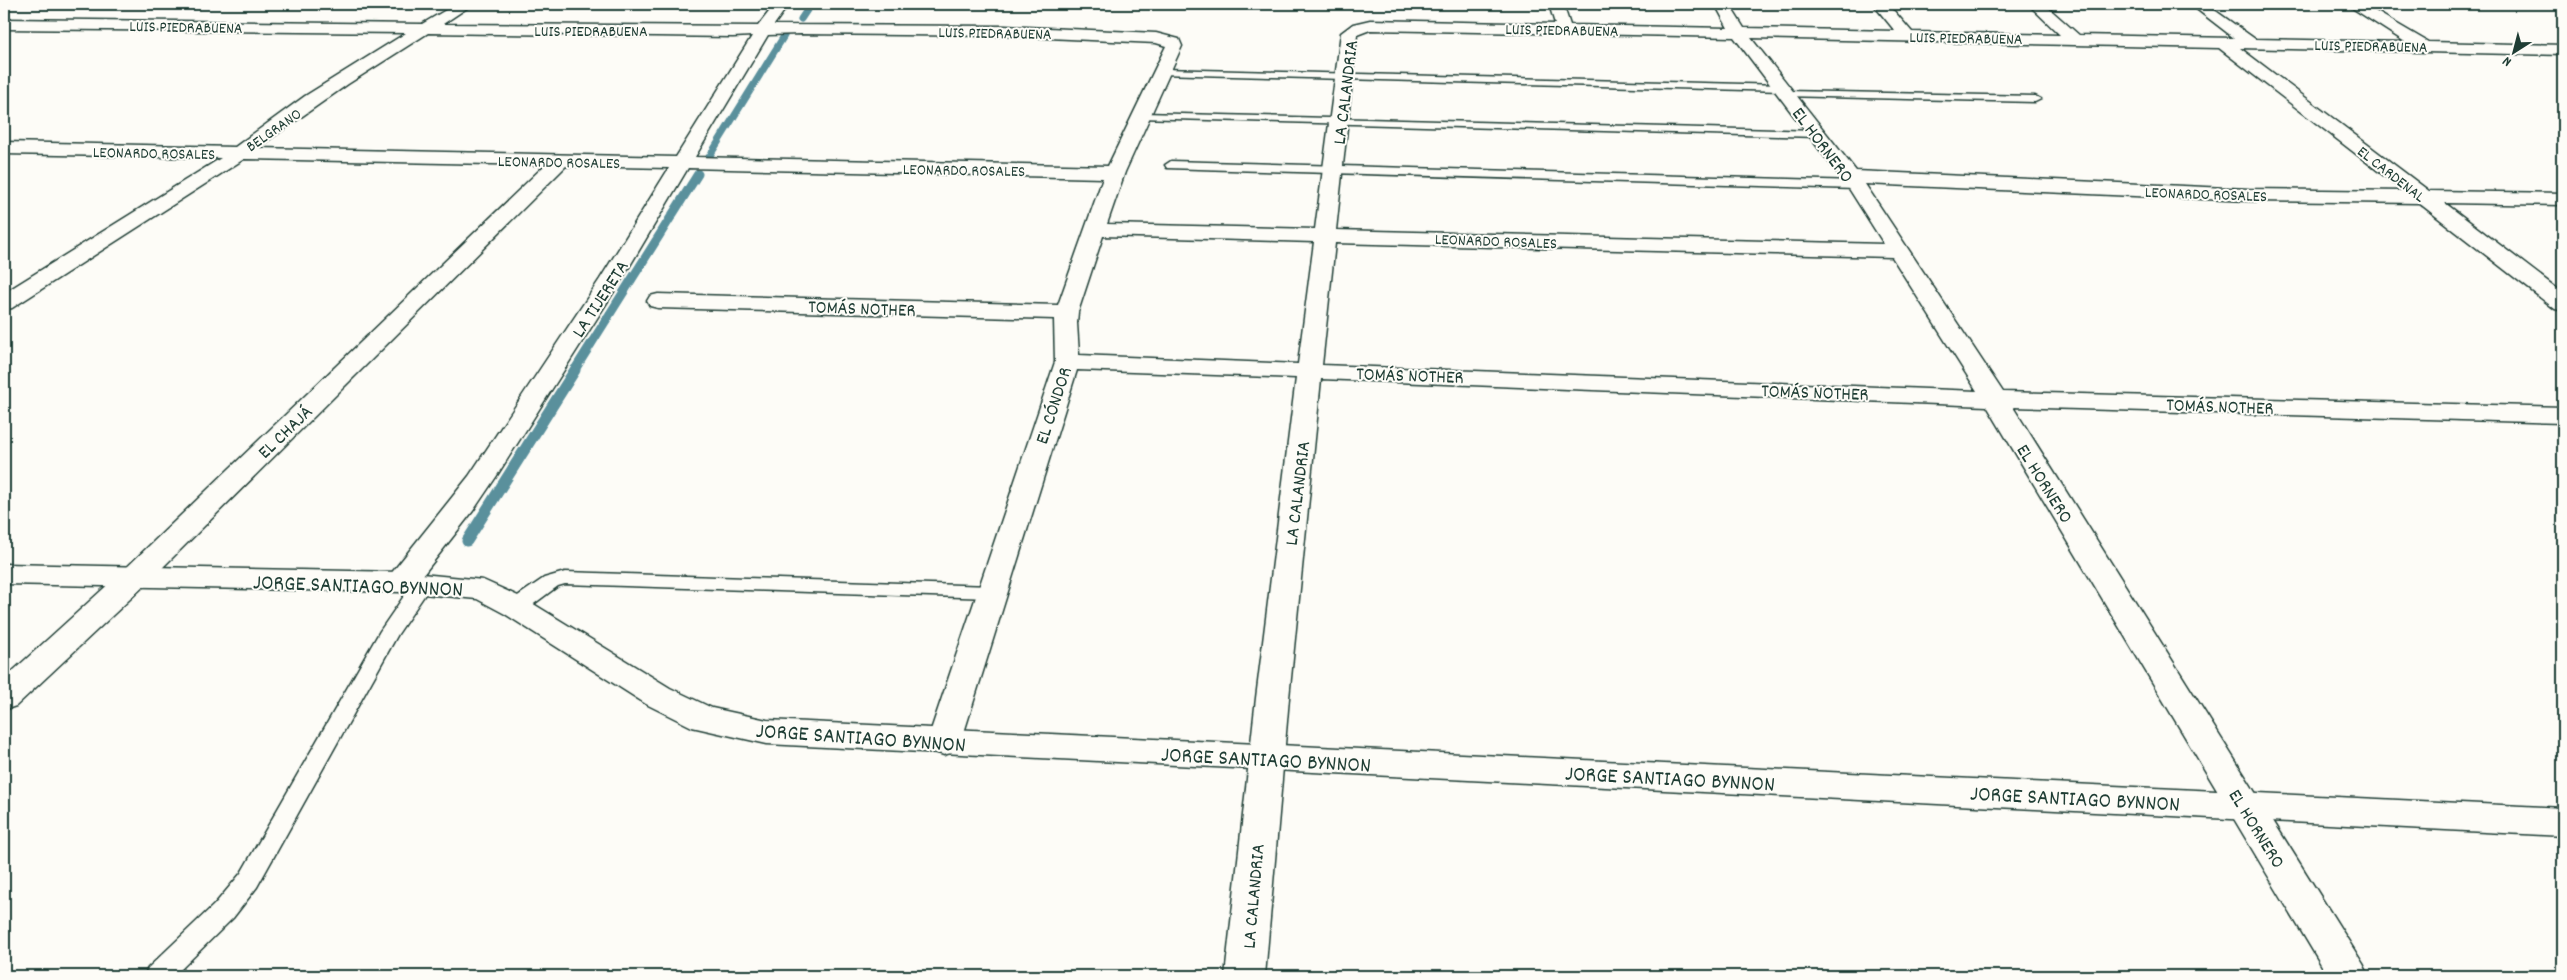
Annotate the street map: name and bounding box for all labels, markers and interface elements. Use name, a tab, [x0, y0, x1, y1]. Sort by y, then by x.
street label: LUIS PIEDRABUENA	[129, 16, 243, 41]
street label: LUIS PIEDRABUENA	[1505, 19, 1619, 44]
street label: LUIS PIEDRABUENA	[534, 21, 648, 44]
street label: LUIS PIEDRABUENA	[938, 22, 1052, 47]
street label: LUIS PIEDRABUENA	[1909, 27, 2023, 52]
north arrow	[2490, 28, 2540, 78]
street label: LUIS PIEDRABUENA	[2314, 35, 2428, 60]
street label: LA CALANDRIA	[1328, 39, 1367, 146]
text: N	[2499, 51, 2516, 71]
street label: EL HORNERO	[1784, 103, 1859, 190]
street label: BELGRANO	[242, 104, 307, 159]
street label: EL CARDENAL	[2352, 141, 2430, 209]
street label: LEONARDO ROSALES	[93, 142, 215, 167]
street label: LEONARDO ROSALES	[498, 151, 620, 176]
street label: LEONARDO ROSALES	[903, 159, 1025, 184]
street label: LEONARDO ROSALES	[2144, 182, 2267, 209]
street label: LEONARDO ROSALES	[1434, 229, 1557, 256]
street label: LA TIJERETA	[567, 256, 637, 344]
street label: TOMÁS NOTHER	[808, 295, 916, 326]
street label: TOMÁS NOTHER	[1356, 362, 1464, 393]
street label: EL CÓNDOR	[1030, 364, 1081, 448]
street label: TOMÁS NOTHER	[1761, 379, 1869, 410]
street label: TOMÁS NOTHER	[2166, 393, 2274, 424]
street label: EL CHAJÁ	[253, 400, 320, 466]
street label: LA CALANDRIA	[1280, 440, 1319, 547]
street label: EL HORNERO	[2008, 440, 2078, 530]
street label: JORGE SANTIAGO BYNNON	[252, 568, 463, 607]
street label: JORGE SANTIAGO BYNNON	[755, 717, 967, 762]
street label: JORGE SANTIAGO BYNNON	[1160, 741, 1372, 782]
street label: JORGE SANTIAGO BYNNON	[1564, 760, 1776, 801]
street label: JORGE SANTIAGO BYNNON	[1969, 780, 2181, 821]
street label: EL HORNERO	[2220, 785, 2290, 875]
street label: LA CALANDRIA	[1237, 843, 1274, 950]

